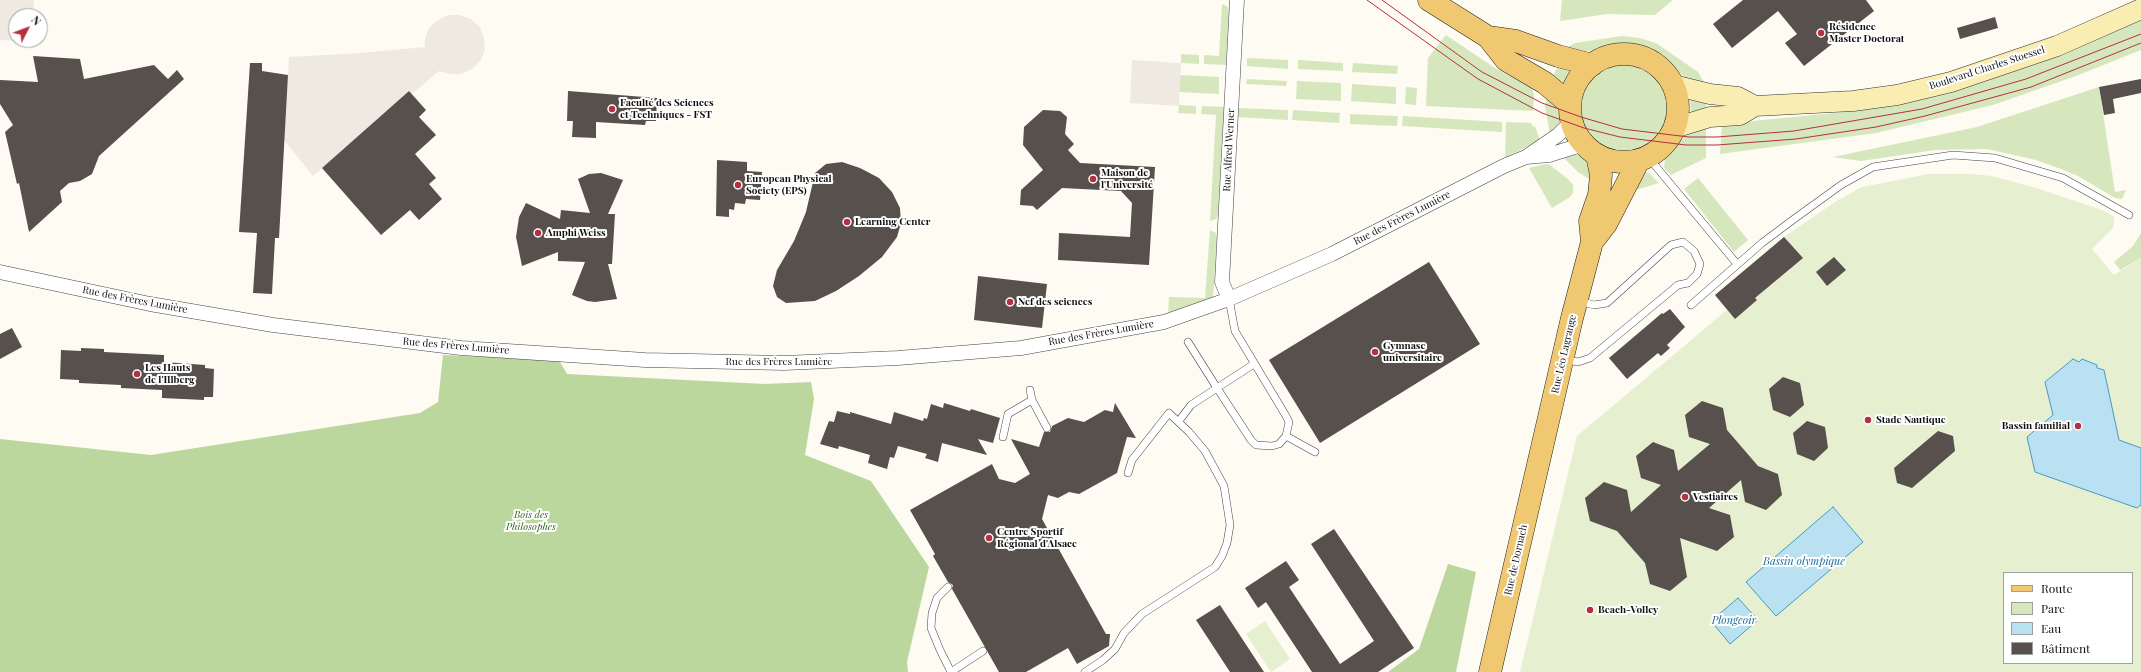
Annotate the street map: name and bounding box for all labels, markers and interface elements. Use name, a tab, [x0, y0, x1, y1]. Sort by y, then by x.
north arrow	[8, 8, 48, 48]
text: N	[28, 12, 45, 28]
place label: Résidence Master Doctorat	[1829, 21, 1904, 44]
marker: Résidence Master Doctorat	[1816, 28, 1826, 38]
street label: Boulevard Charles Stoessel	[1928, 44, 2046, 92]
place label: Faculté des Sciences et Techniques - FST	[620, 97, 714, 120]
marker: Faculté des Sciences et Techniques - FST	[607, 104, 617, 114]
street label: Rue Alfred Werner	[1221, 108, 1237, 192]
place label: Maison de l'Université	[1101, 167, 1153, 190]
place label: European Physical Society (EPS)	[746, 173, 832, 196]
marker: Maison de l'Université	[1088, 174, 1098, 184]
marker: European Physical Society (EPS)	[733, 180, 743, 190]
street label: Rue des Frères Lumière	[1352, 188, 1452, 248]
place label: Learning Center	[855, 216, 931, 228]
marker: Learning Center	[842, 217, 852, 227]
place label: Amphi Weiss	[546, 227, 606, 239]
marker: Amphi Weiss	[533, 228, 543, 238]
street label: Rue des Frères Lumière	[81, 284, 189, 316]
place label: Nef des sciences	[1018, 296, 1092, 308]
marker: Nef des sciences	[1005, 297, 1015, 307]
street label: Rue Léo Lagrange	[1549, 313, 1579, 395]
street label: Rue des Frères Lumière	[1047, 318, 1155, 348]
street label: Rue des Frères Lumière	[402, 335, 510, 357]
place label: Gymnase universitaire	[1383, 340, 1442, 364]
marker: Gymnase universitaire	[1370, 347, 1380, 357]
street label: Rue des Frères Lumière	[726, 356, 832, 368]
place label: Les Hauts de l'Illberg	[145, 362, 195, 386]
marker: Les Hauts de l'Illberg	[132, 369, 142, 379]
place label: Stade Nautique	[1876, 414, 1946, 426]
marker: Stade Nautique	[1863, 415, 1873, 425]
place label: Bassin familial	[2002, 420, 2070, 432]
marker: Bassin familial	[2073, 421, 2083, 431]
place label: Vestiaires	[1693, 491, 1738, 503]
marker: Vestiaires	[1680, 492, 1690, 502]
park label: Bois des Philosophes	[506, 509, 556, 532]
street label: Rue de Dornach	[1502, 524, 1530, 596]
place label: Centre Sportif Régional d'Alsace	[997, 526, 1077, 550]
marker: Centre Sportif Régional d'Alsace	[984, 533, 994, 543]
water label: Bassin olympique	[1763, 555, 1845, 569]
legend	[2003, 572, 2133, 664]
text: Route	[2041, 580, 2073, 596]
text: Parc	[2041, 600, 2065, 616]
place label: Beach-Volley	[1598, 604, 1658, 616]
marker: Beach-Volley	[1585, 605, 1595, 615]
water label: Plongeoir	[1712, 614, 1756, 628]
text: Eau	[2041, 620, 2061, 636]
text: Bâtiment	[2041, 640, 2090, 656]

